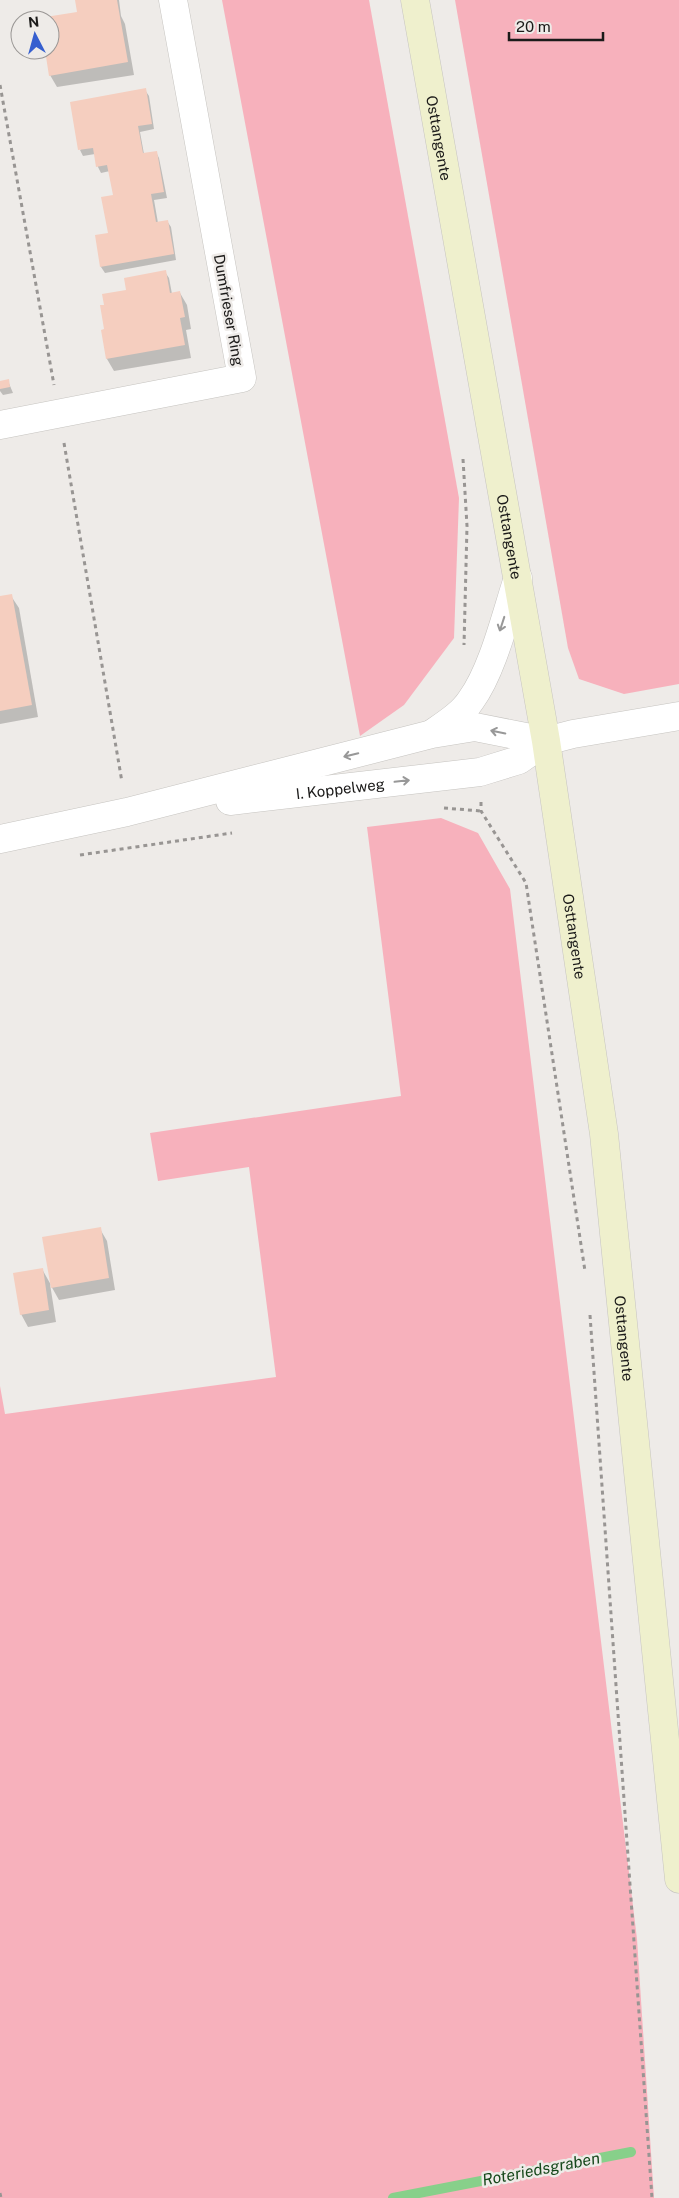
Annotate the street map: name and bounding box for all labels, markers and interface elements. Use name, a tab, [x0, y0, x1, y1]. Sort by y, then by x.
north arrow	[10, 10, 60, 60]
scale bar	[509, 10, 603, 42]
text: N	[27, 14, 40, 31]
text: 20 m	[516, 18, 551, 35]
street label: Osttangente	[423, 94, 455, 182]
street label: Dumfrieser Ring	[211, 253, 247, 367]
street label: Osttangente	[494, 493, 526, 581]
one-way arrow	[497, 616, 507, 632]
one-way arrow	[490, 726, 506, 736]
one-way arrow	[344, 751, 360, 760]
street label: I. Koppelweg	[295, 775, 386, 802]
one-way arrow	[393, 776, 409, 786]
street label: Osttangente	[560, 892, 590, 980]
street label: Osttangente	[612, 1294, 637, 1382]
water label: Roteriedsgraben	[481, 2148, 601, 2190]

